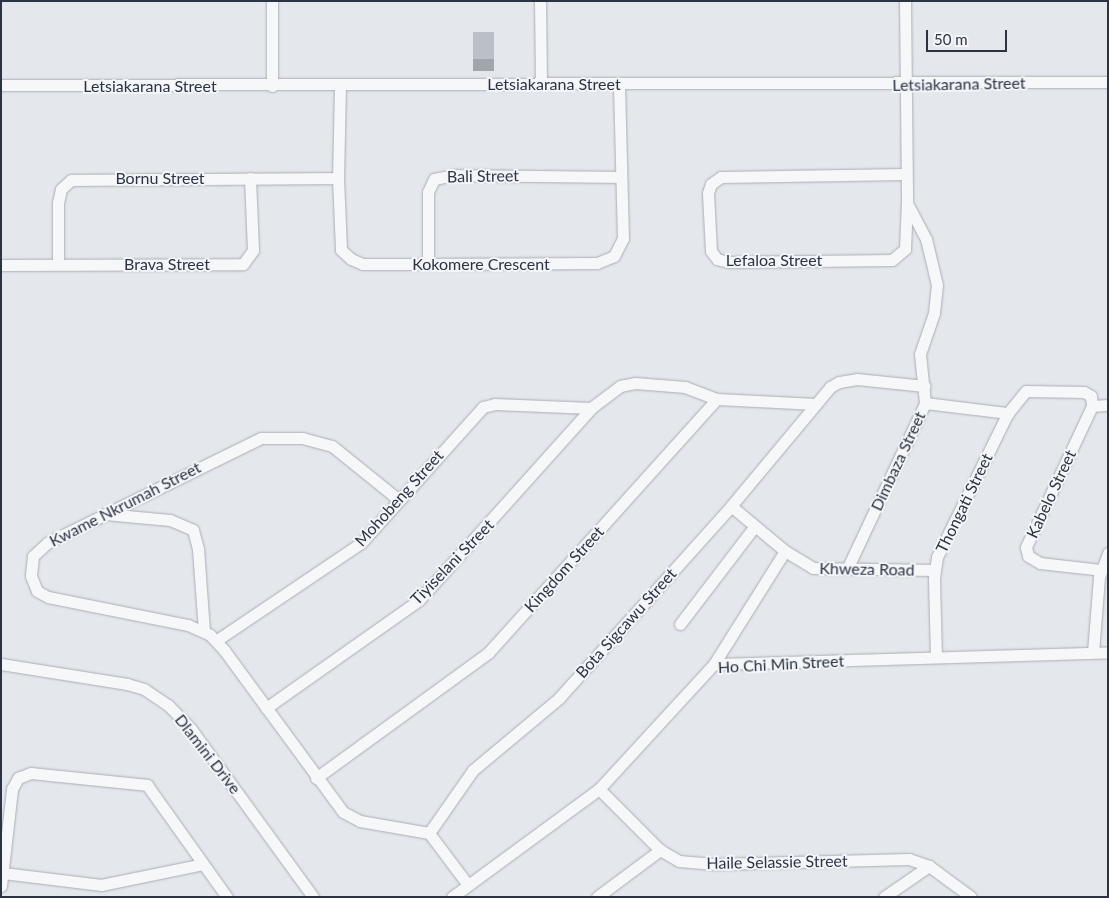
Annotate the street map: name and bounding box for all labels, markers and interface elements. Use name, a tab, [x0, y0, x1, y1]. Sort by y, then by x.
scale bar	[929, 20, 1010, 52]
text: 50 m	[934, 30, 968, 48]
street label: Letsiakarana Street	[892, 73, 1026, 95]
street label: Letsiakarana Street	[487, 74, 621, 94]
street label: Letsiakarana Street	[83, 76, 217, 96]
street label: Bali Street	[447, 166, 519, 186]
street label: Bornu Street	[115, 168, 205, 188]
street label: Lefaloa Street	[726, 250, 822, 270]
street label: Brava Street	[124, 254, 210, 274]
street label: Kokomere Crescent	[412, 254, 550, 274]
street label: Dimbaza Street	[867, 408, 929, 514]
street label: Mohobeng Street	[351, 446, 447, 550]
street label: Kabelo Street	[1022, 447, 1080, 541]
street label: Thongati Street	[932, 450, 996, 556]
street label: Kwame Nkrumah Street	[46, 457, 204, 551]
street label: Tiyiselani Street	[406, 515, 498, 609]
street label: Kingdom Street	[520, 522, 608, 616]
street label: Khweza Road	[819, 559, 915, 579]
street label: Bota Sigcawu Street	[572, 564, 680, 682]
street label: Ho Chi Min Street	[717, 651, 845, 677]
street label: Dlamini Drive	[171, 710, 245, 798]
street label: Haile Selassie Street	[706, 851, 848, 873]

